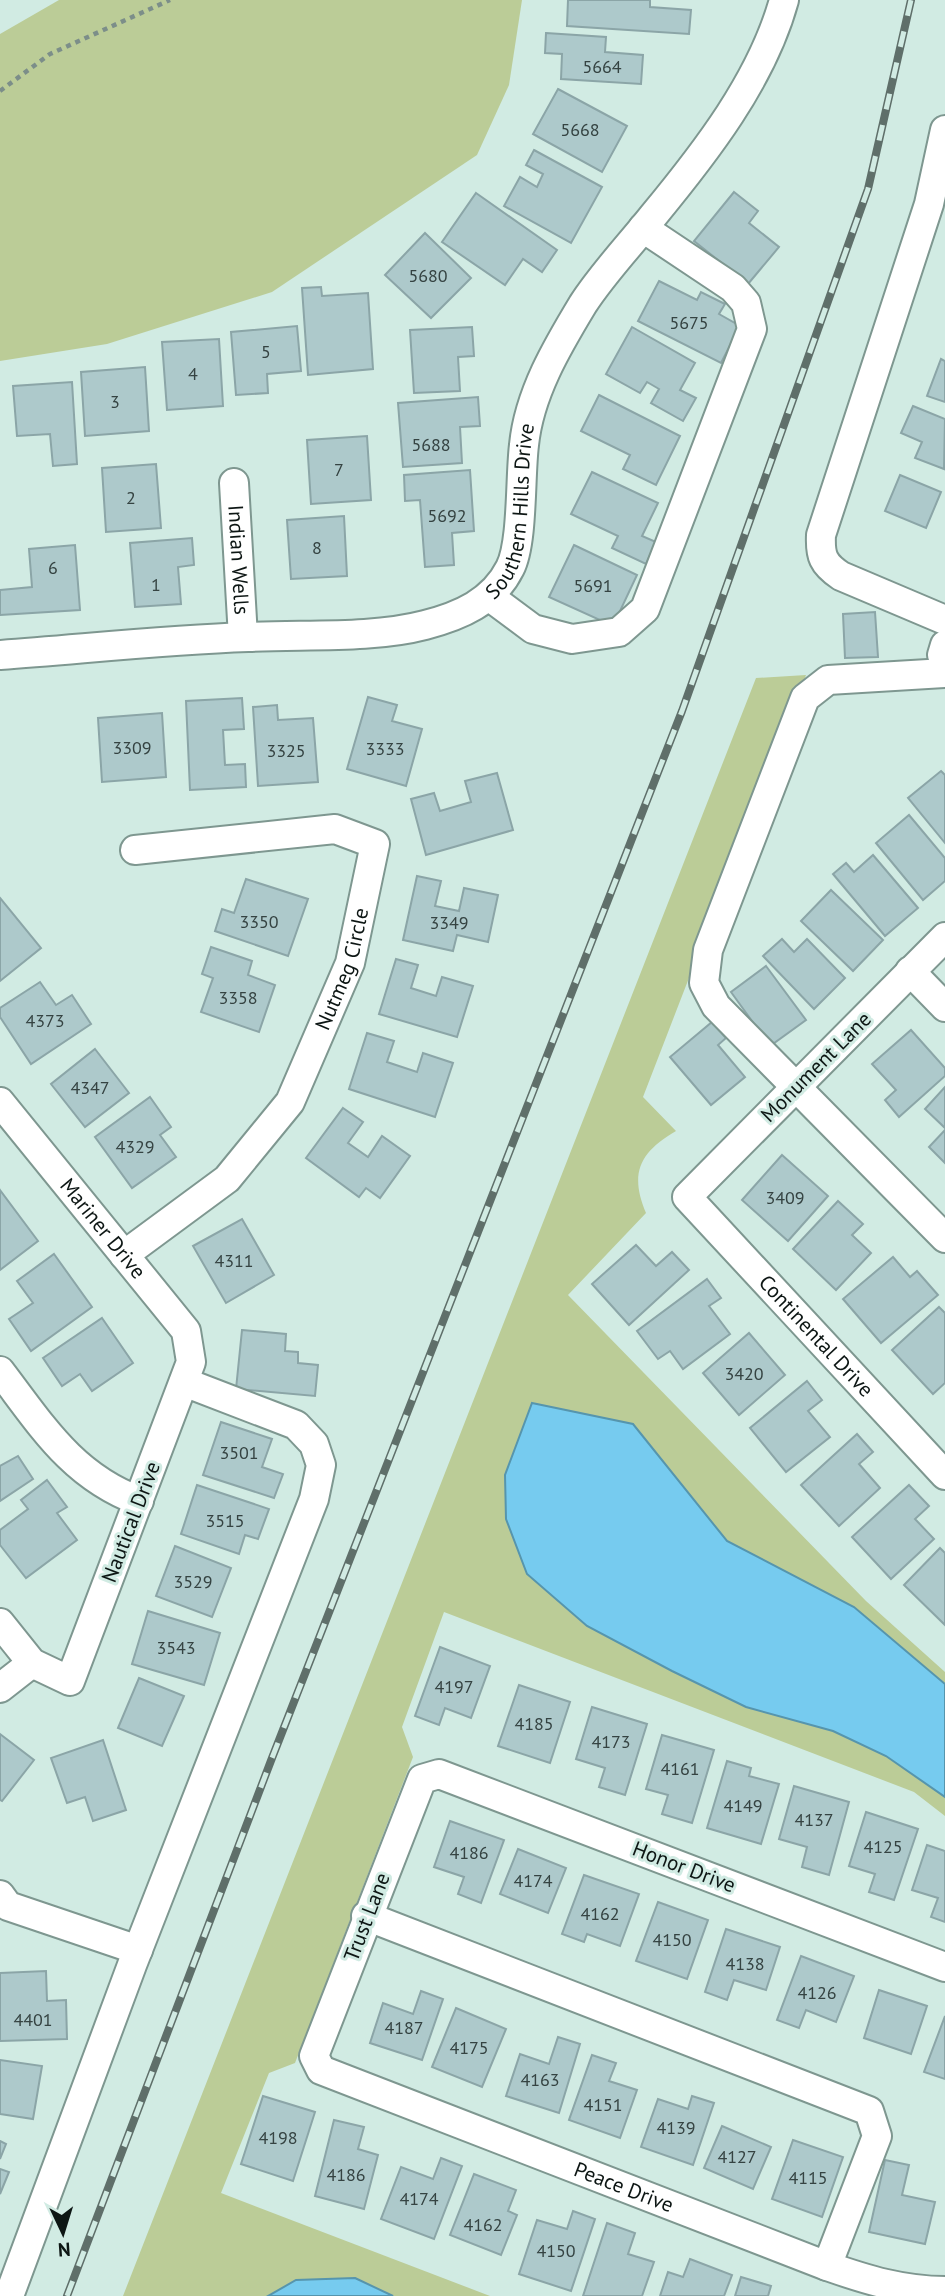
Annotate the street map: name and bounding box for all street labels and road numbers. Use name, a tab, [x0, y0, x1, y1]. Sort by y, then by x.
street label: Southern Hills Drive	[479, 421, 540, 605]
street label: Indian Wells	[222, 504, 256, 616]
street label: Nutmeg Circle	[309, 905, 374, 1034]
street label: Monument Lane	[755, 1006, 877, 1128]
street label: Mariner Drive	[54, 1172, 152, 1284]
street label: Continental Drive	[753, 1269, 880, 1402]
street label: Nautical Drive	[95, 1458, 166, 1586]
street label: Honor Drive	[629, 1835, 739, 1898]
street label: Trust Lane	[337, 1869, 396, 1965]
street label: Peace Drive	[570, 2155, 678, 2218]

